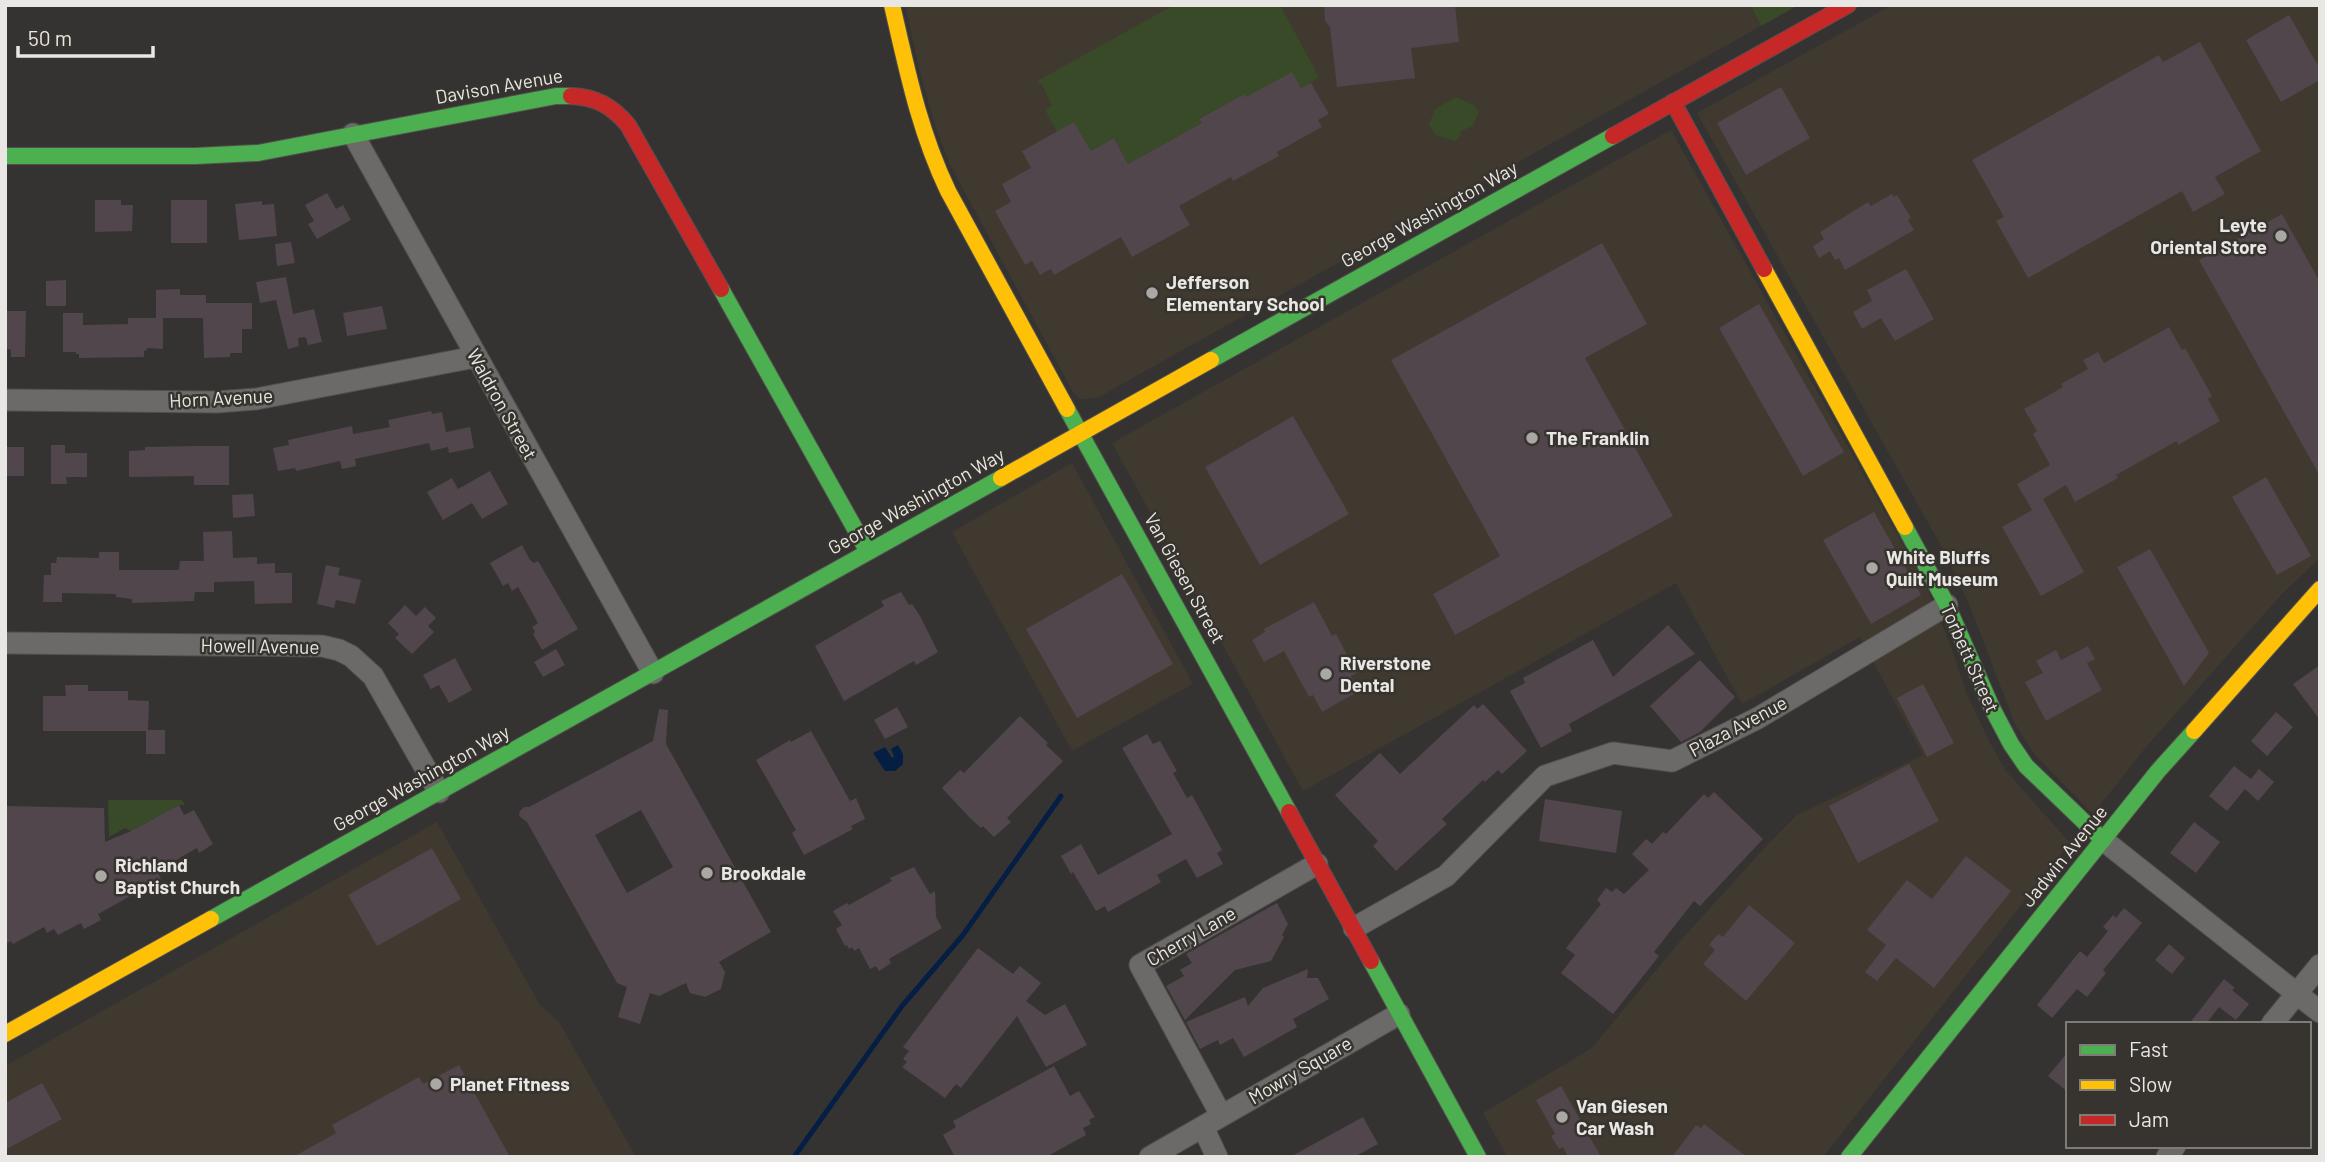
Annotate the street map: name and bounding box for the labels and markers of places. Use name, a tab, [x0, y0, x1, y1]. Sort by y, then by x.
place label: Leyte Oriental Store	[2150, 213, 2267, 258]
marker: Leyte Oriental Store	[2273, 228, 2289, 244]
place label: Jefferson Elementary School	[1166, 270, 1324, 315]
marker: Jefferson Elementary School	[1144, 285, 1160, 301]
place label: The Franklin	[1546, 426, 1649, 449]
marker: The Franklin	[1524, 430, 1540, 446]
place label: White Bluffs Quilt Museum	[1886, 545, 1998, 590]
marker: White Bluffs Quilt Museum	[1864, 560, 1880, 576]
place label: Riverstone Dental	[1340, 651, 1431, 696]
marker: Riverstone Dental	[1318, 666, 1334, 682]
place label: Richland Baptist Church	[115, 853, 240, 898]
place label: Brookdale	[721, 861, 806, 884]
marker: Brookdale	[699, 865, 715, 881]
marker: Richland Baptist Church	[93, 868, 109, 884]
place label: Planet Fitness	[450, 1072, 570, 1095]
marker: Planet Fitness	[428, 1076, 444, 1092]
place label: Van Giesen Car Wash	[1576, 1094, 1668, 1139]
marker: Van Giesen Car Wash	[1554, 1109, 1570, 1125]

